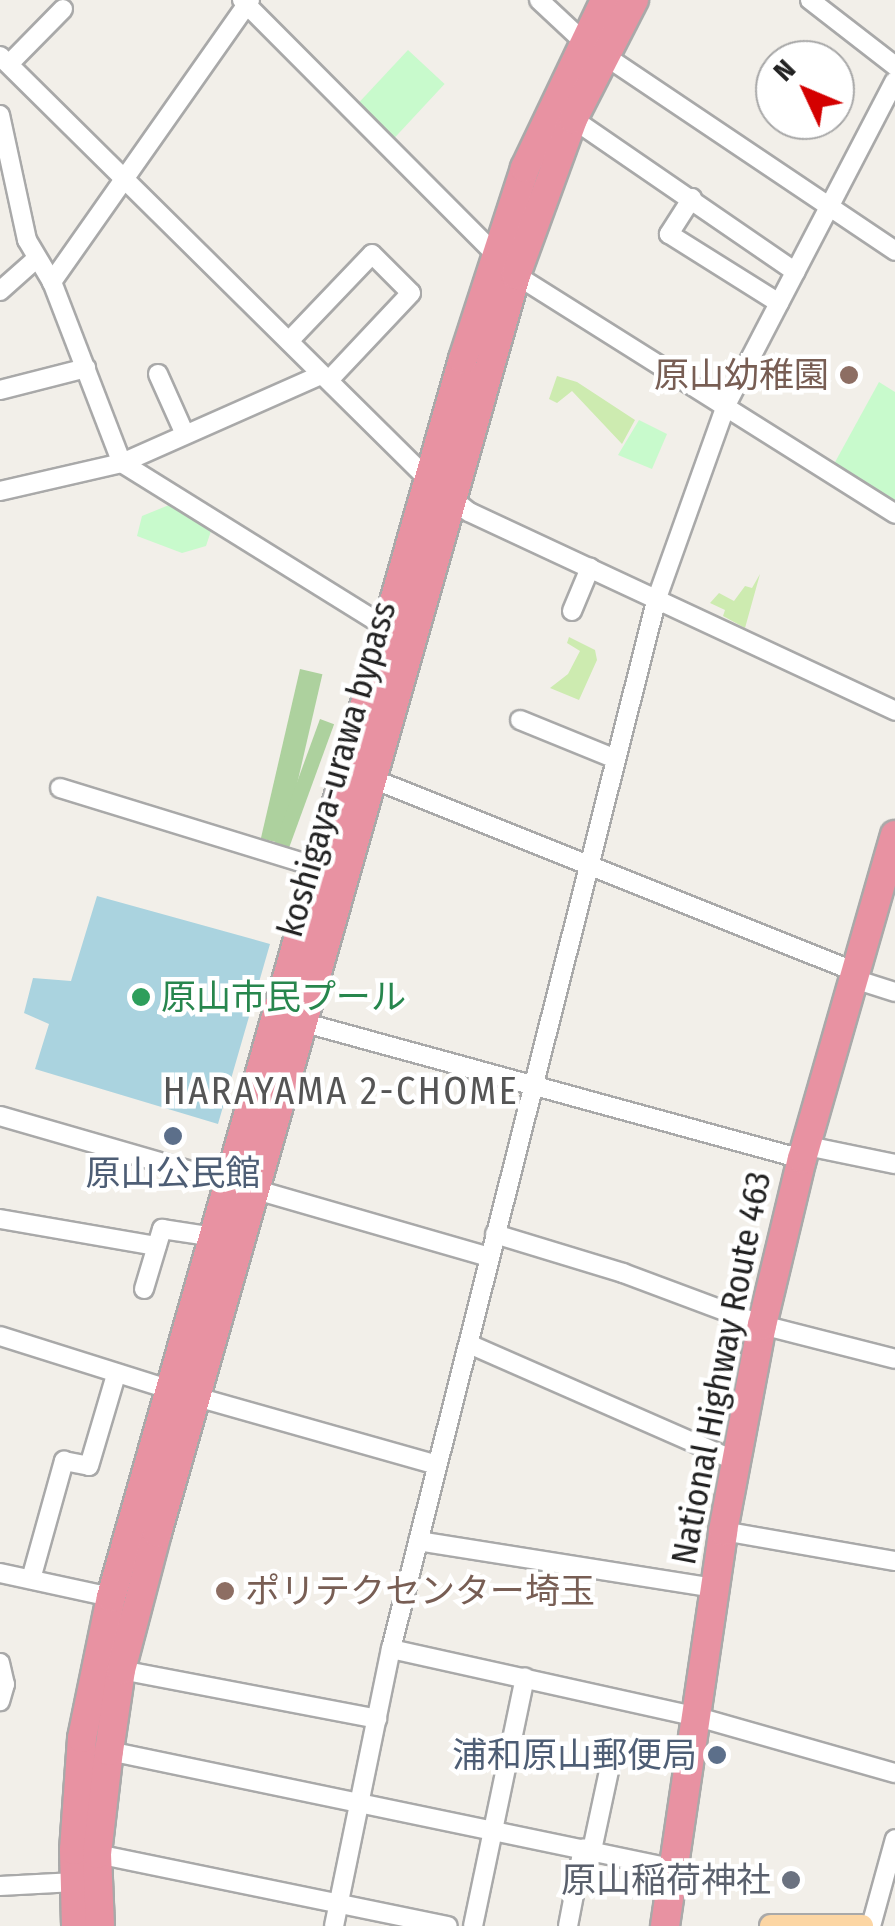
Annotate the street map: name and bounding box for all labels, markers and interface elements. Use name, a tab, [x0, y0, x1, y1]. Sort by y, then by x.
north arrow	[755, 40, 855, 140]
text: N	[767, 53, 802, 88]
place label: 原山幼稚園	[654, 354, 829, 396]
marker: 原山幼稚園	[838, 364, 860, 386]
street label: koshigaya-urawa bypass	[269, 596, 405, 942]
place label: 原山市民プール	[161, 976, 406, 1018]
marker: 原山市民プール	[130, 986, 152, 1008]
district label: HARAYAMA 2-CHOME	[163, 1069, 519, 1115]
marker: 原山公民館	[162, 1125, 184, 1147]
place label: 原山公民館	[86, 1152, 260, 1194]
street label: National Highway Route 463	[662, 1168, 780, 1568]
place label: ポリテクセンター埼玉	[245, 1570, 595, 1612]
marker: ポリテクセンター埼玉	[214, 1580, 236, 1602]
place label: 浦和原山郵便局	[452, 1734, 697, 1776]
marker: 浦和原山郵便局	[706, 1744, 728, 1766]
place label: 原山稲荷神社	[561, 1859, 771, 1901]
marker: 原山稲荷神社	[780, 1869, 802, 1891]

